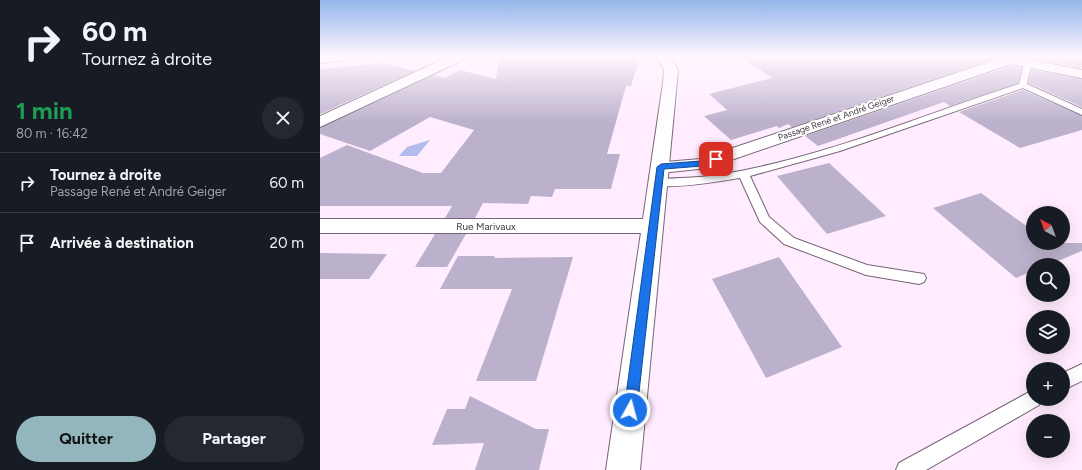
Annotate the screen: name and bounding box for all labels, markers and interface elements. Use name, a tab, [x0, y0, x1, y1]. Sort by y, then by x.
text: 60 m	[82, 14, 147, 48]
icon: right	[16, 16, 68, 68]
text: Tournez à droite	[82, 48, 212, 70]
street label: Passage René et André Geiger	[776, 92, 895, 143]
text: 1 min	[16, 96, 73, 125]
button: close	[262, 97, 304, 139]
text: 80 m · 16:42	[16, 126, 88, 141]
pin	[699, 142, 733, 176]
icon: arrive	[705, 148, 727, 170]
text: Tournez à droite	[50, 166, 161, 184]
icon: right	[16, 172, 38, 194]
text: 60 m	[269, 174, 304, 192]
text: Passage René et André Geiger	[50, 184, 226, 199]
north arrow	[1026, 206, 1070, 250]
map controls	[1026, 206, 1070, 458]
street label: Rue Marivaux	[456, 220, 516, 233]
icon: arrive	[16, 232, 38, 254]
text: Arrivée à destination	[50, 234, 194, 252]
text: 20 m	[270, 234, 304, 252]
button: search	[1026, 258, 1070, 302]
button: layers	[1026, 310, 1070, 354]
button: +	[1026, 362, 1070, 406]
position arrow	[609, 389, 651, 431]
button: −	[1026, 414, 1070, 458]
button: Quitter	[16, 416, 156, 462]
button: Partager	[164, 416, 304, 462]

